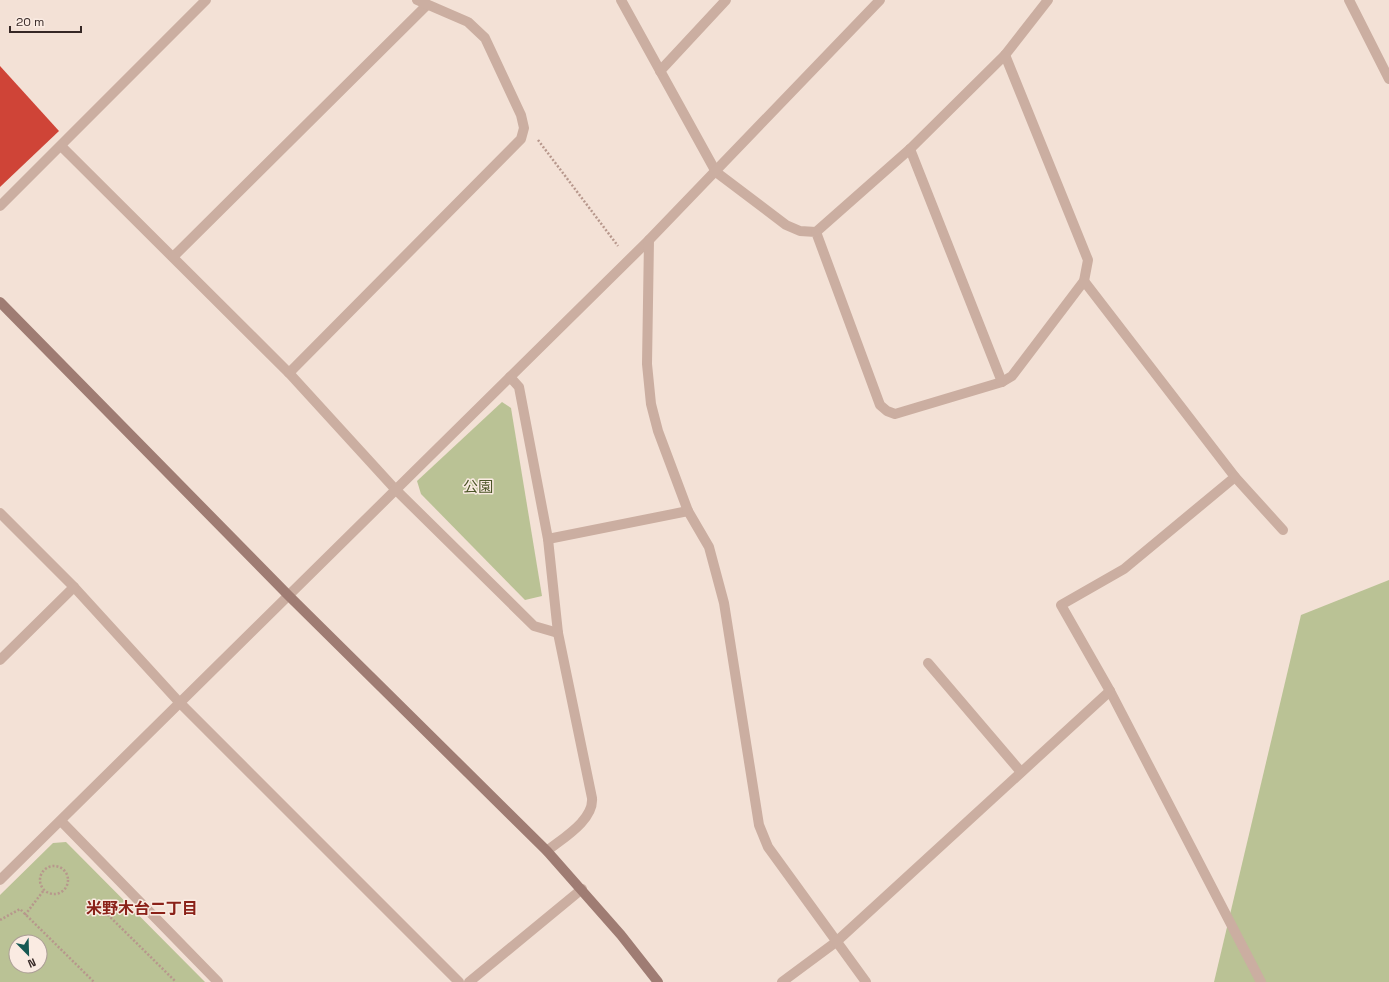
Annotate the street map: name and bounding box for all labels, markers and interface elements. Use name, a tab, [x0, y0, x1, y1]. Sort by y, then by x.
scale bar	[10, 8, 81, 34]
text: 20 m	[16, 14, 44, 30]
park label: 公園	[463, 477, 493, 496]
district label: 米野木台二丁目	[86, 898, 198, 919]
north arrow	[8, 934, 48, 974]
text: N	[26, 955, 38, 971]

